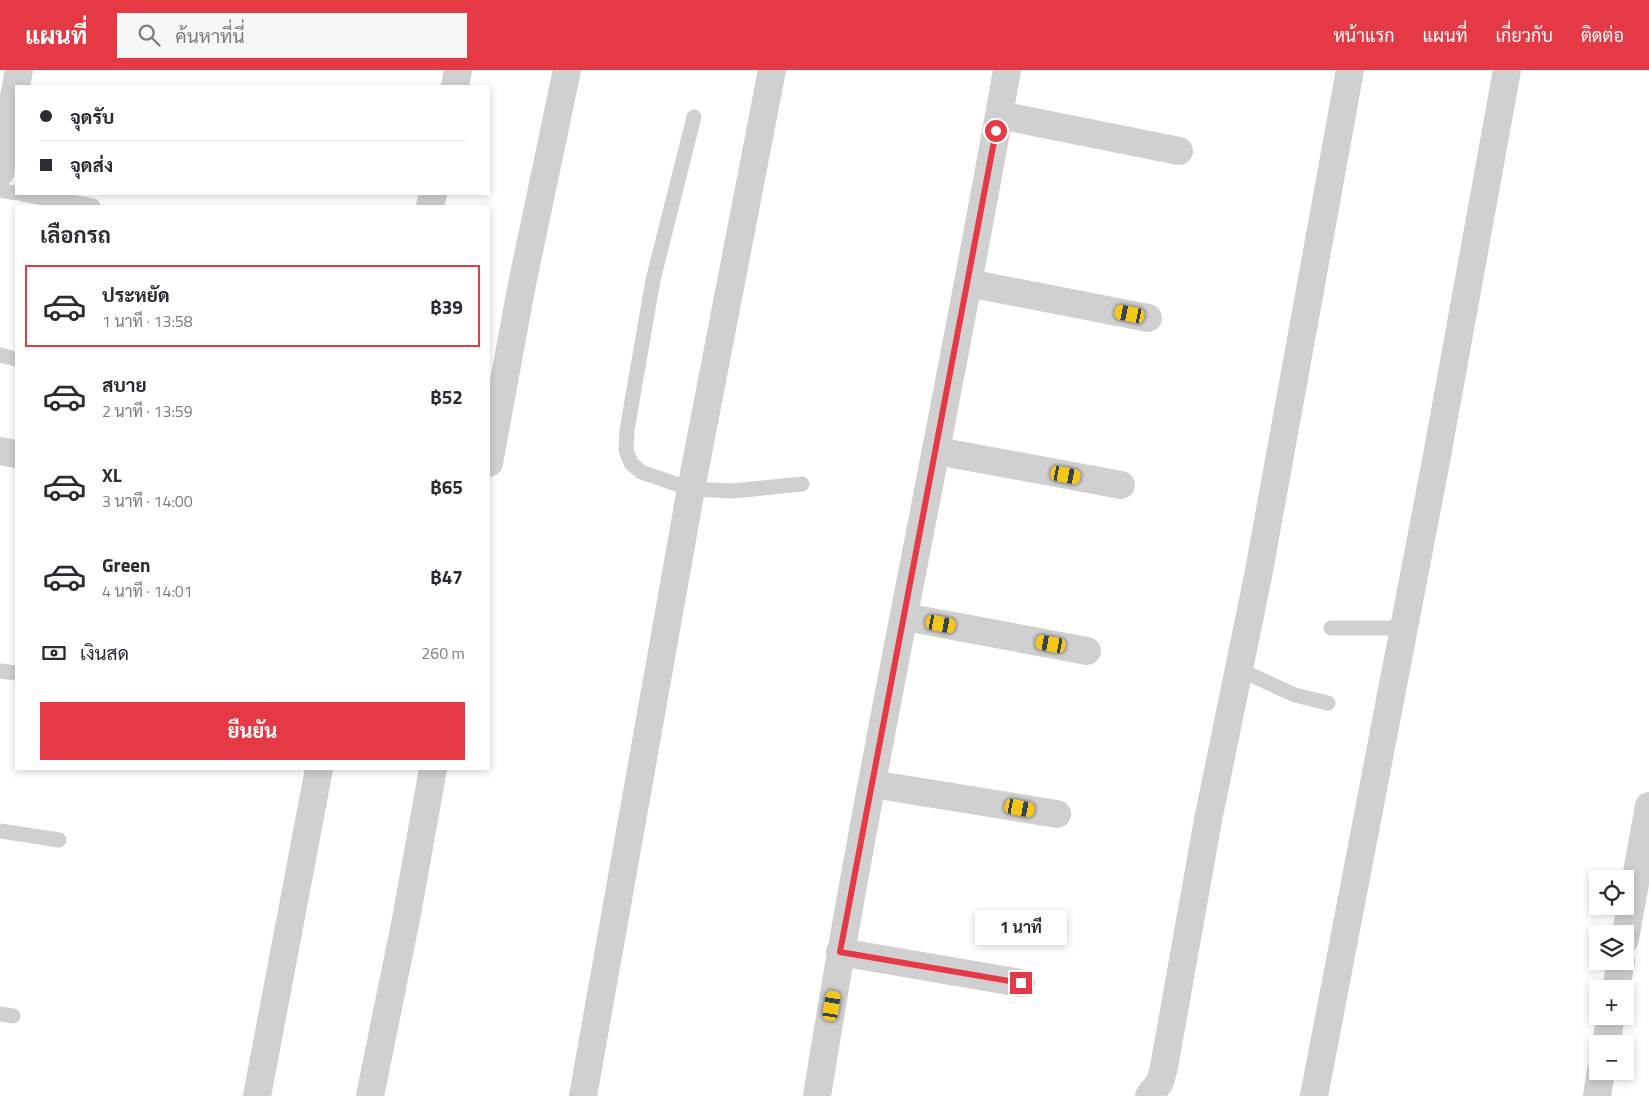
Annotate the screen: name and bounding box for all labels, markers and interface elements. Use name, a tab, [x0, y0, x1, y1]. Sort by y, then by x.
search box	[117, 13, 467, 58]
text: แผนที่	[25, 17, 87, 53]
icon: search	[135, 21, 163, 49]
text: ค้นหาที่นี่	[175, 21, 245, 50]
text: หน้าแรก	[1333, 22, 1395, 49]
text: แผนที่	[1423, 22, 1467, 49]
text: เกี่ยวกับ	[1495, 22, 1553, 49]
text: ติดต่อ	[1581, 22, 1624, 49]
text: จุดรับ	[70, 102, 114, 131]
route start	[985, 120, 1007, 142]
text: จุดส่ง	[70, 150, 113, 179]
text: เลือกรถ	[40, 218, 111, 252]
text: ประหยัด	[102, 280, 170, 309]
icon: car	[42, 284, 87, 329]
text: ฿39	[430, 292, 463, 321]
car	[1113, 304, 1146, 324]
text: 1 นาที · 13:58	[102, 309, 193, 333]
text: สบาย	[102, 370, 147, 399]
icon: car	[42, 374, 87, 419]
text: ฿52	[430, 382, 463, 411]
text: 2 นาที · 13:59	[102, 399, 193, 423]
text: XL	[102, 460, 122, 489]
icon: car	[42, 464, 87, 509]
car	[1049, 465, 1082, 485]
text: ฿65	[430, 472, 463, 501]
text: 3 นาที · 14:00	[102, 489, 193, 513]
text: Green	[102, 550, 151, 579]
icon: car	[42, 554, 87, 599]
text: ฿47	[430, 562, 463, 591]
text: 4 นาที · 14:01	[102, 579, 193, 603]
car	[924, 614, 957, 634]
car	[1034, 634, 1067, 654]
text: เงินสด	[80, 638, 129, 667]
icon: cash	[40, 639, 68, 667]
text: 260 m	[421, 641, 465, 665]
button: ยืนยัน	[40, 702, 465, 760]
car	[1003, 798, 1036, 818]
map controls	[1589, 870, 1634, 1080]
button: locate	[1589, 870, 1634, 915]
callout: 1 นาที	[975, 910, 1067, 946]
text: 1 นาที	[1000, 915, 1042, 939]
button: layers	[1589, 925, 1634, 970]
route end	[1010, 972, 1032, 994]
button: +	[1589, 980, 1634, 1025]
car	[822, 990, 841, 1022]
button: −	[1589, 1035, 1634, 1080]

